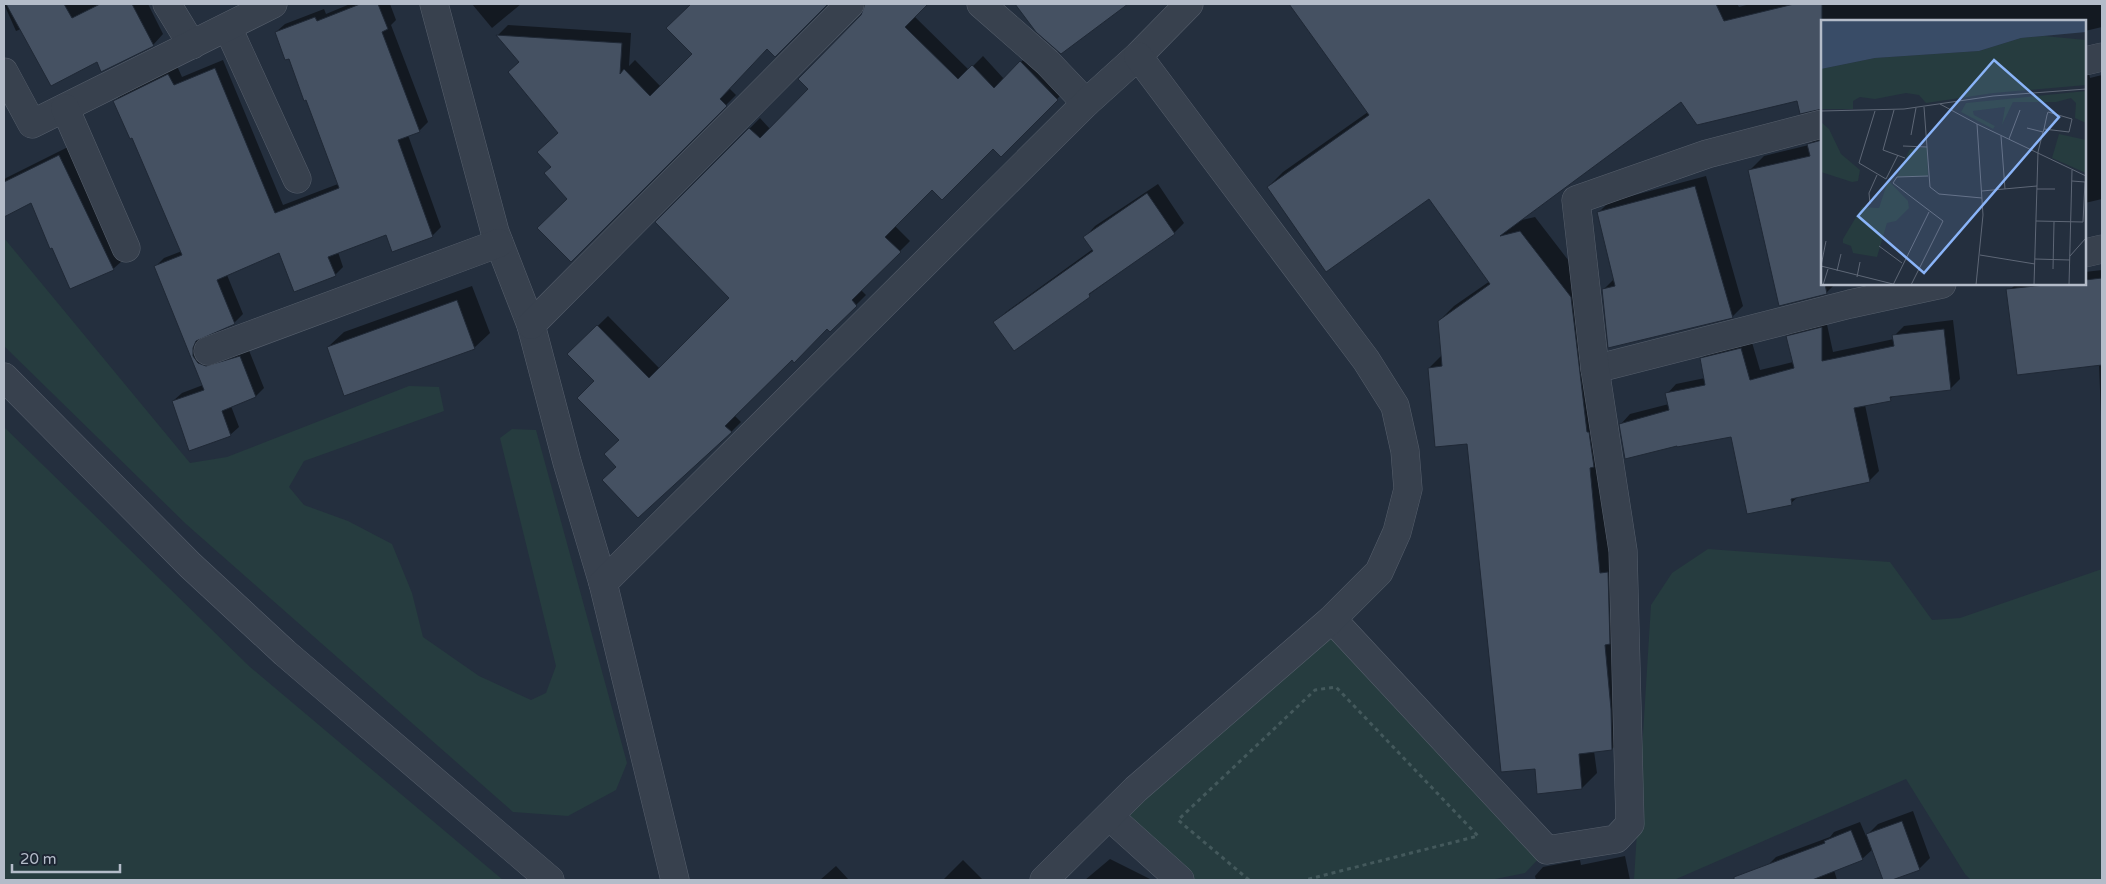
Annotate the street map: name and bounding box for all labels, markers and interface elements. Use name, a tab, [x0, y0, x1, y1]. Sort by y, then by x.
inset map	[1821, 20, 2086, 285]
scale bar	[12, 842, 120, 874]
text: 20 m	[20, 850, 57, 868]

